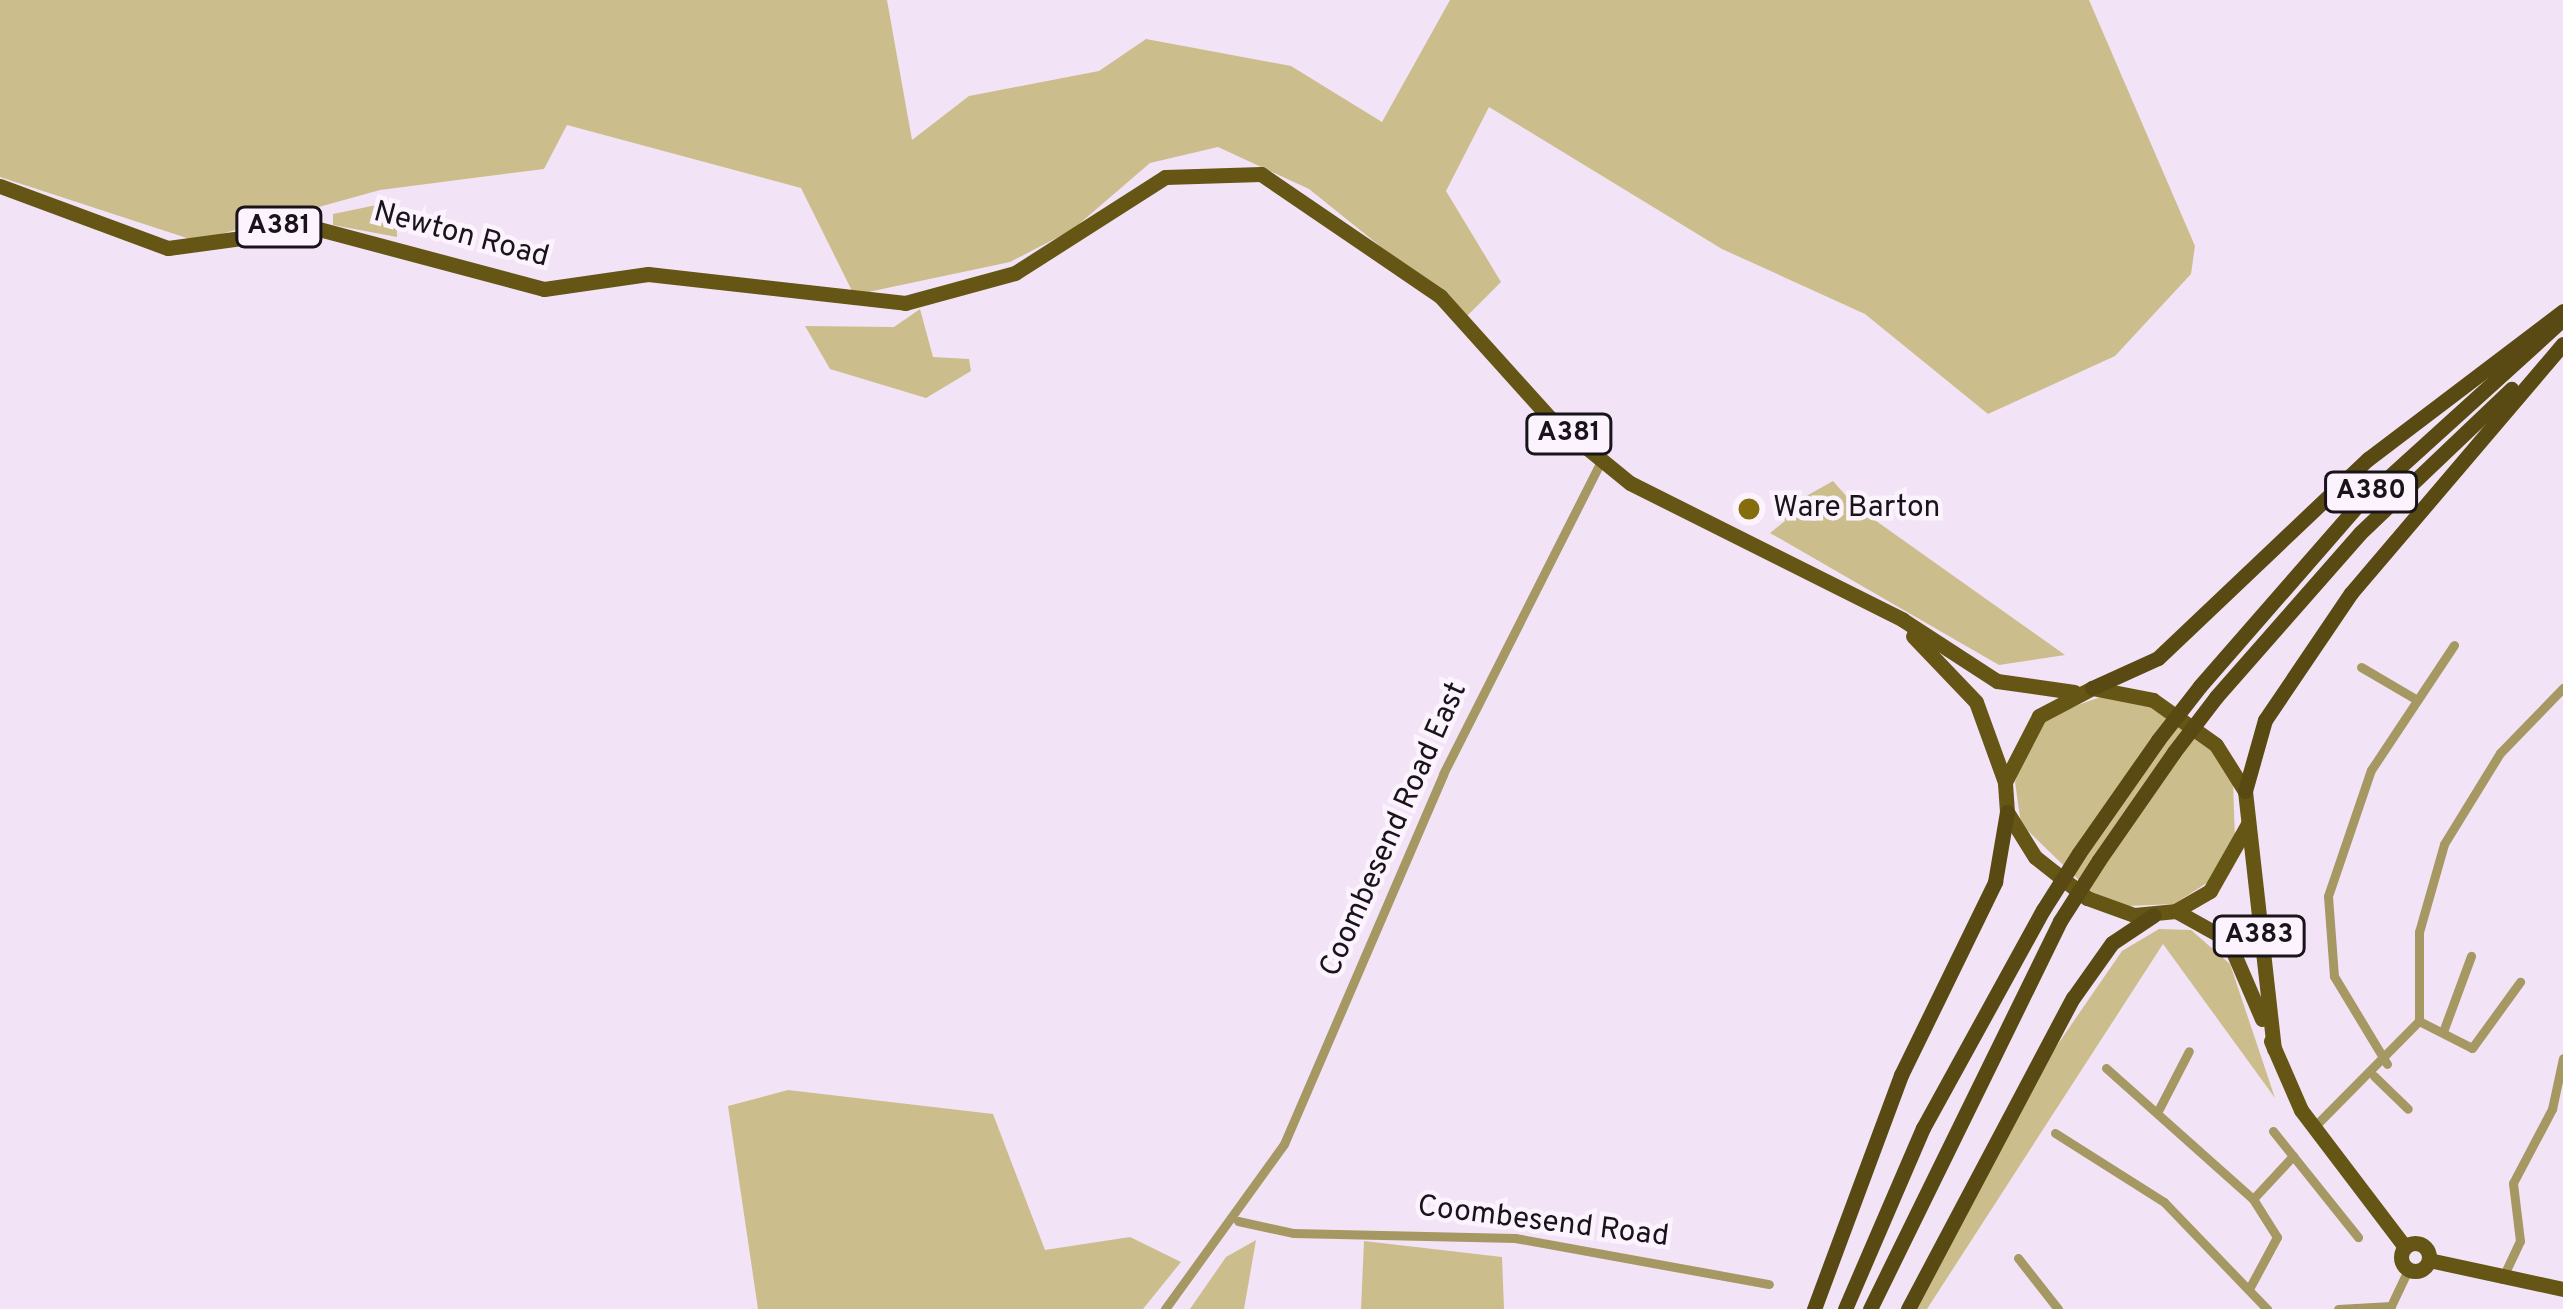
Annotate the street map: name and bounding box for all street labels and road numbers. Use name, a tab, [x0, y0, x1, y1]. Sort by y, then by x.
street label: Newton Road	[369, 195, 553, 277]
road number: A381	[234, 206, 324, 248]
road number: A381	[1524, 413, 1614, 455]
road number: A380	[2323, 471, 2419, 513]
street label: Coombesend Road East	[1314, 677, 1476, 983]
road number: A383	[2211, 915, 2307, 957]
street label: Coombesend Road	[1415, 1190, 1671, 1256]

